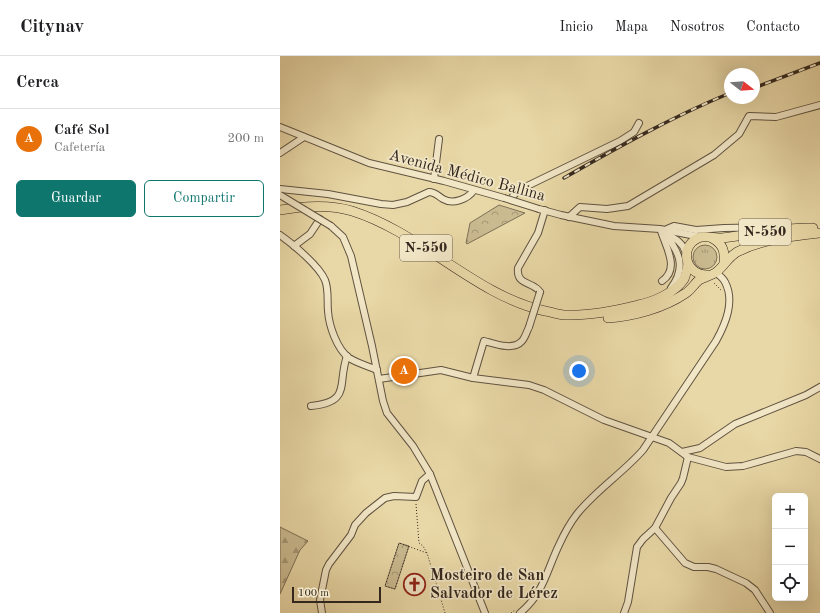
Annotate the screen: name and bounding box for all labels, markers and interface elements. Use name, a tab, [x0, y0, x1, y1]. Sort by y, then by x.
text: Citynav	[20, 18, 84, 37]
text: Inicio	[559, 20, 593, 34]
text: Mapa	[615, 20, 648, 34]
text: Nosotros	[670, 20, 724, 34]
text: Contacto	[746, 20, 800, 34]
north arrow	[724, 68, 760, 104]
text: Cerca	[16, 74, 59, 91]
text: Café Sol	[54, 123, 110, 138]
text: A	[24, 132, 34, 145]
text: 200 m	[227, 132, 264, 145]
text: Cafetería	[54, 141, 105, 154]
street label: Avenida Médico Ballina	[387, 147, 547, 205]
button: Guardar	[16, 180, 136, 217]
button: Compartir	[144, 180, 264, 217]
road number: N-550	[739, 219, 791, 245]
road number: N-550	[400, 235, 452, 261]
pin: A	[391, 356, 417, 386]
your location	[569, 361, 589, 381]
map controls	[772, 493, 808, 601]
button: +	[772, 493, 808, 529]
button: −	[772, 529, 808, 565]
button: locate	[772, 565, 808, 601]
place label: Mosteiro de San Salvador de Lérez	[430, 568, 558, 602]
church icon: Mosteiro de San Salvador de Lérez	[401, 572, 427, 598]
scale bar	[292, 585, 381, 604]
text: 100 m	[298, 588, 329, 599]

